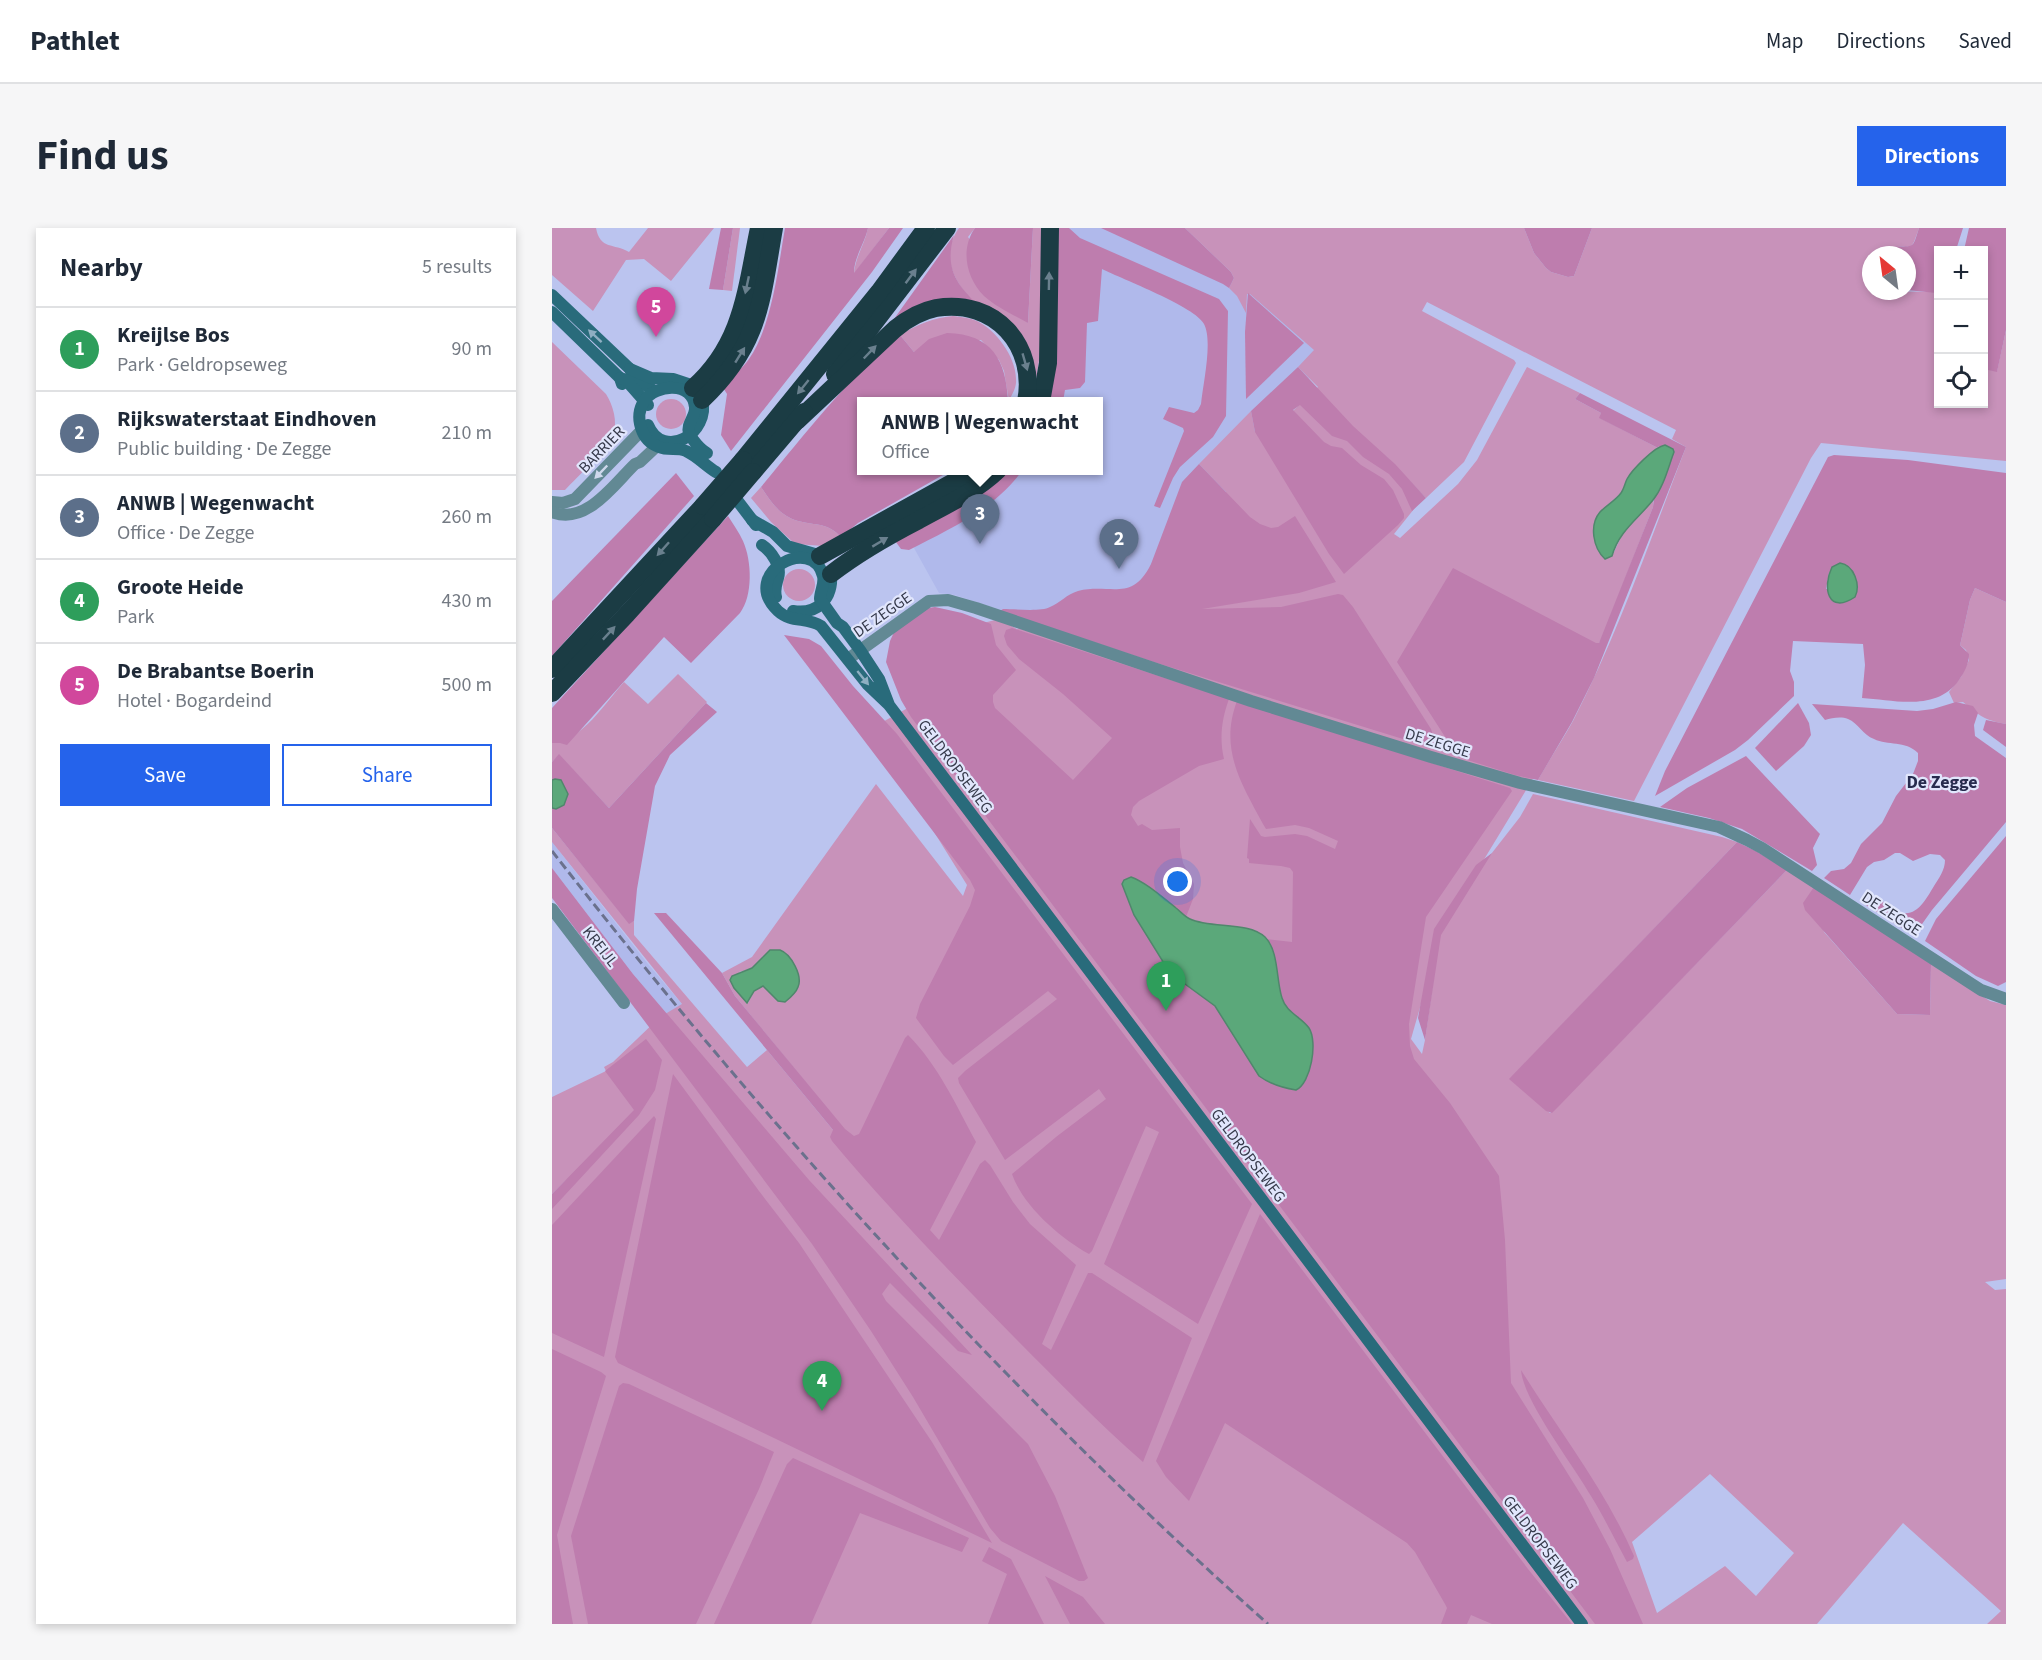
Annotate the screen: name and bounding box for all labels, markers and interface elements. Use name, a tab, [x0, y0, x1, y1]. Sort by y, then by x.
text: Pathlet	[30, 21, 120, 61]
text: Map	[1766, 26, 1804, 56]
text: Directions	[1837, 26, 1925, 56]
text: Saved	[1958, 26, 2012, 56]
text: Find us	[36, 126, 169, 186]
button: Directions	[1857, 126, 2006, 186]
north arrow	[1862, 246, 1916, 300]
map controls	[1934, 246, 1988, 408]
button: +	[1934, 246, 1988, 300]
text: Nearby	[60, 249, 143, 286]
text: 5 results	[422, 253, 492, 281]
one-way arrow	[905, 268, 917, 284]
one-way arrow	[1044, 271, 1054, 290]
one-way arrow	[742, 276, 751, 295]
pin: 5	[636, 288, 676, 337]
button: −	[1934, 300, 1988, 354]
text: Kreijlse Bos	[117, 319, 230, 351]
one-way arrow	[587, 329, 602, 343]
text: 1	[74, 335, 85, 363]
text: 90 m	[452, 335, 492, 363]
one-way arrow	[863, 346, 877, 360]
one-way arrow	[734, 347, 745, 364]
text: Park · Geldropseweg	[117, 351, 287, 379]
one-way arrow	[1021, 353, 1030, 371]
button: locate	[1934, 354, 1988, 408]
one-way arrow	[797, 379, 810, 395]
popup	[857, 397, 1103, 475]
text: Rijkswaterstaat Eindhoven	[117, 403, 377, 435]
text: ANWB | Wegenwacht	[881, 406, 1079, 438]
text: 2	[74, 419, 85, 447]
text: 210 m	[442, 419, 492, 447]
street label: BARRIER	[574, 421, 630, 478]
text: Public building · De Zegge	[117, 435, 331, 463]
text: Office	[881, 438, 930, 466]
one-way arrow	[595, 465, 609, 479]
text: ANWB | Wegenwacht	[117, 487, 314, 519]
pin: 3	[960, 494, 1000, 544]
text: 3	[74, 503, 85, 531]
text: 260 m	[442, 503, 492, 531]
text: Office · De Zegge	[117, 519, 254, 547]
pin: 2	[1100, 520, 1138, 569]
one-way arrow	[872, 536, 888, 547]
one-way arrow	[657, 542, 671, 556]
text: Groote Heide	[117, 571, 244, 603]
text: 4	[74, 587, 85, 615]
text: 430 m	[442, 587, 492, 615]
street label: DE ZEGGE	[849, 587, 916, 643]
text: Park	[117, 603, 154, 631]
one-way arrow	[602, 626, 616, 641]
text: De Brabantse Boerin	[117, 655, 314, 687]
one-way arrow	[857, 670, 870, 686]
text: 5	[74, 671, 85, 699]
text: 500 m	[442, 671, 492, 699]
text: Hotel · Bogardeind	[117, 687, 272, 715]
street label: GELDROPSEWEG	[913, 715, 998, 818]
street label: DE ZEGGE	[1403, 723, 1473, 763]
button: Save	[60, 744, 270, 806]
button: Share	[282, 744, 492, 806]
district label: De Zegge	[1906, 770, 1978, 795]
your location	[1163, 867, 1192, 896]
street label: DE ZEGGE	[1857, 886, 1925, 941]
street label: KREIJL	[577, 922, 623, 972]
pin: 1	[1146, 962, 1186, 1011]
street label: GELDROPSEWEG	[1206, 1104, 1291, 1207]
pin: 4	[802, 1362, 842, 1411]
street label: GELDROPSEWEG	[1498, 1491, 1583, 1594]

